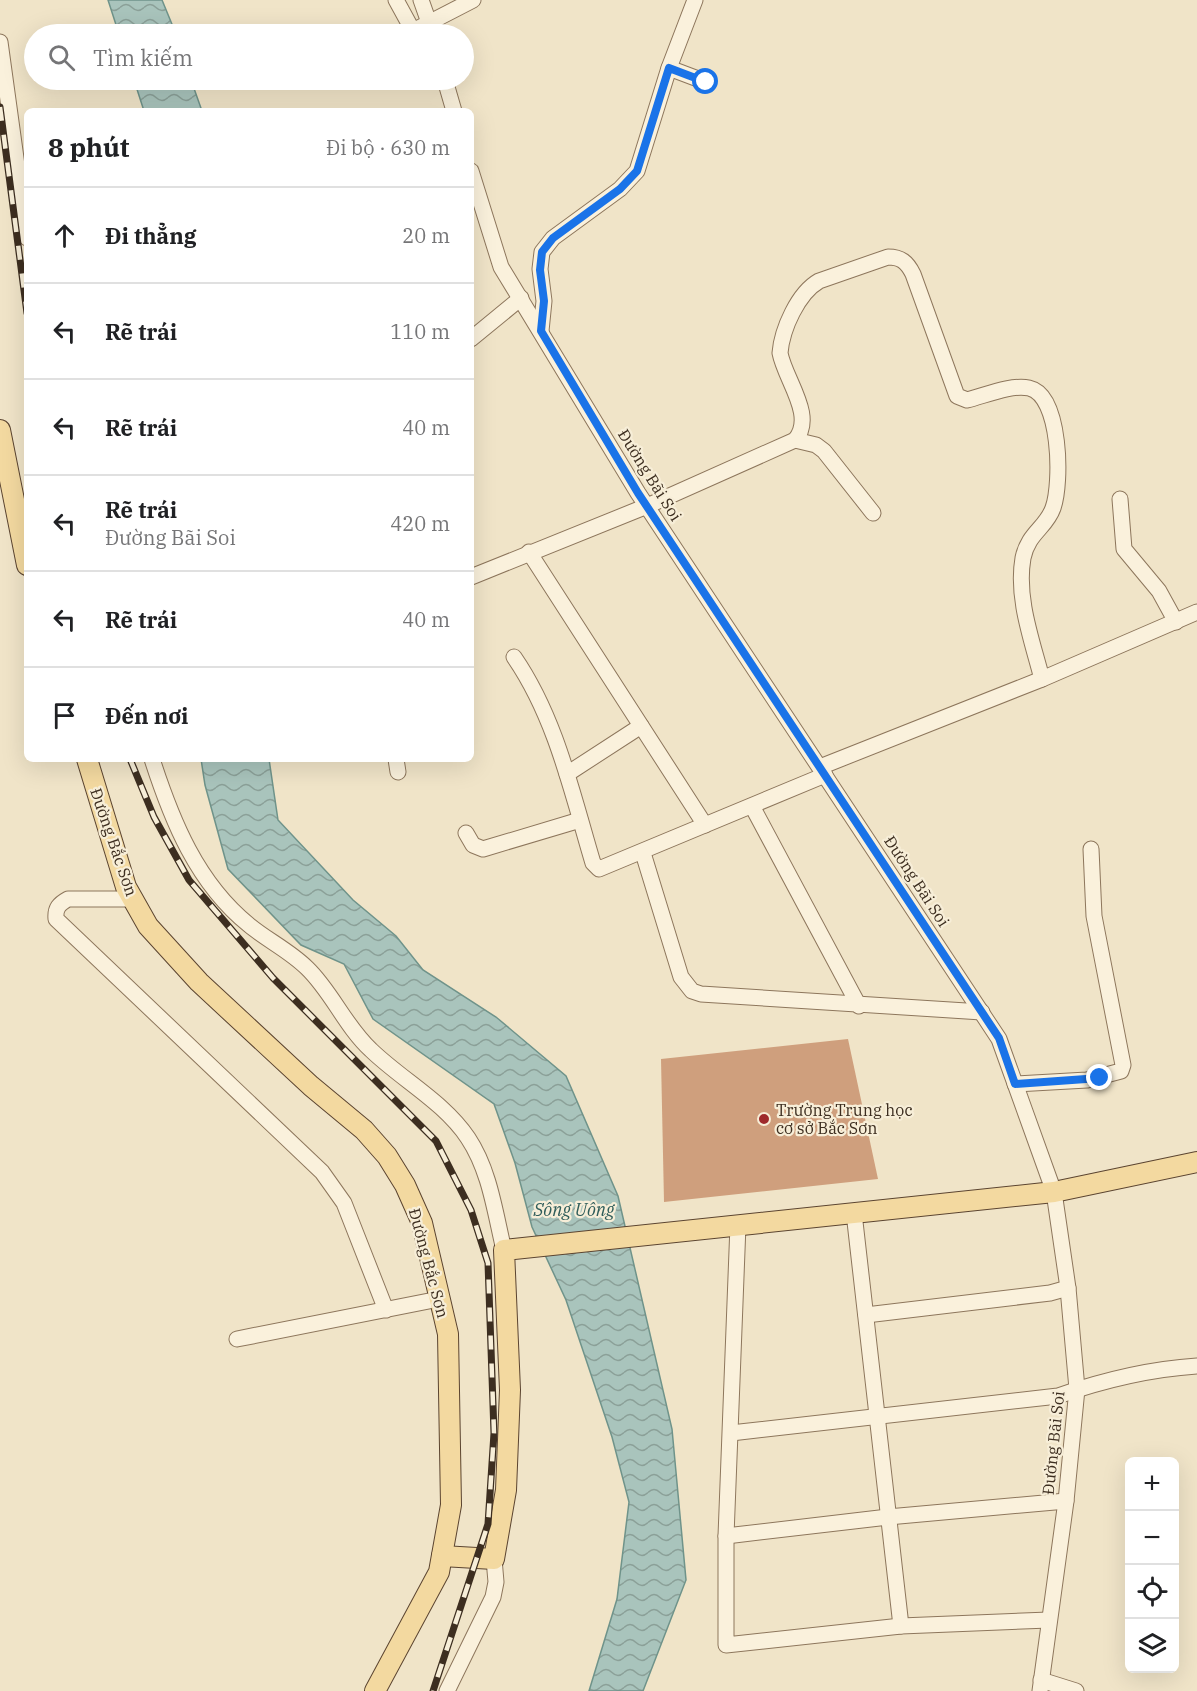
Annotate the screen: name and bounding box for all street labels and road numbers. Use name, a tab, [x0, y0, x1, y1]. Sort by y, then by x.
street label: Đường Bãi Soi	[614, 425, 686, 525]
street label: Đường Bắc Sơn	[86, 785, 142, 899]
street label: Đường Bãi Soi	[880, 832, 954, 930]
street label: Đường Bắc Sơn	[405, 1206, 453, 1320]
street label: Đường Bãi Soi	[1038, 1390, 1068, 1496]

